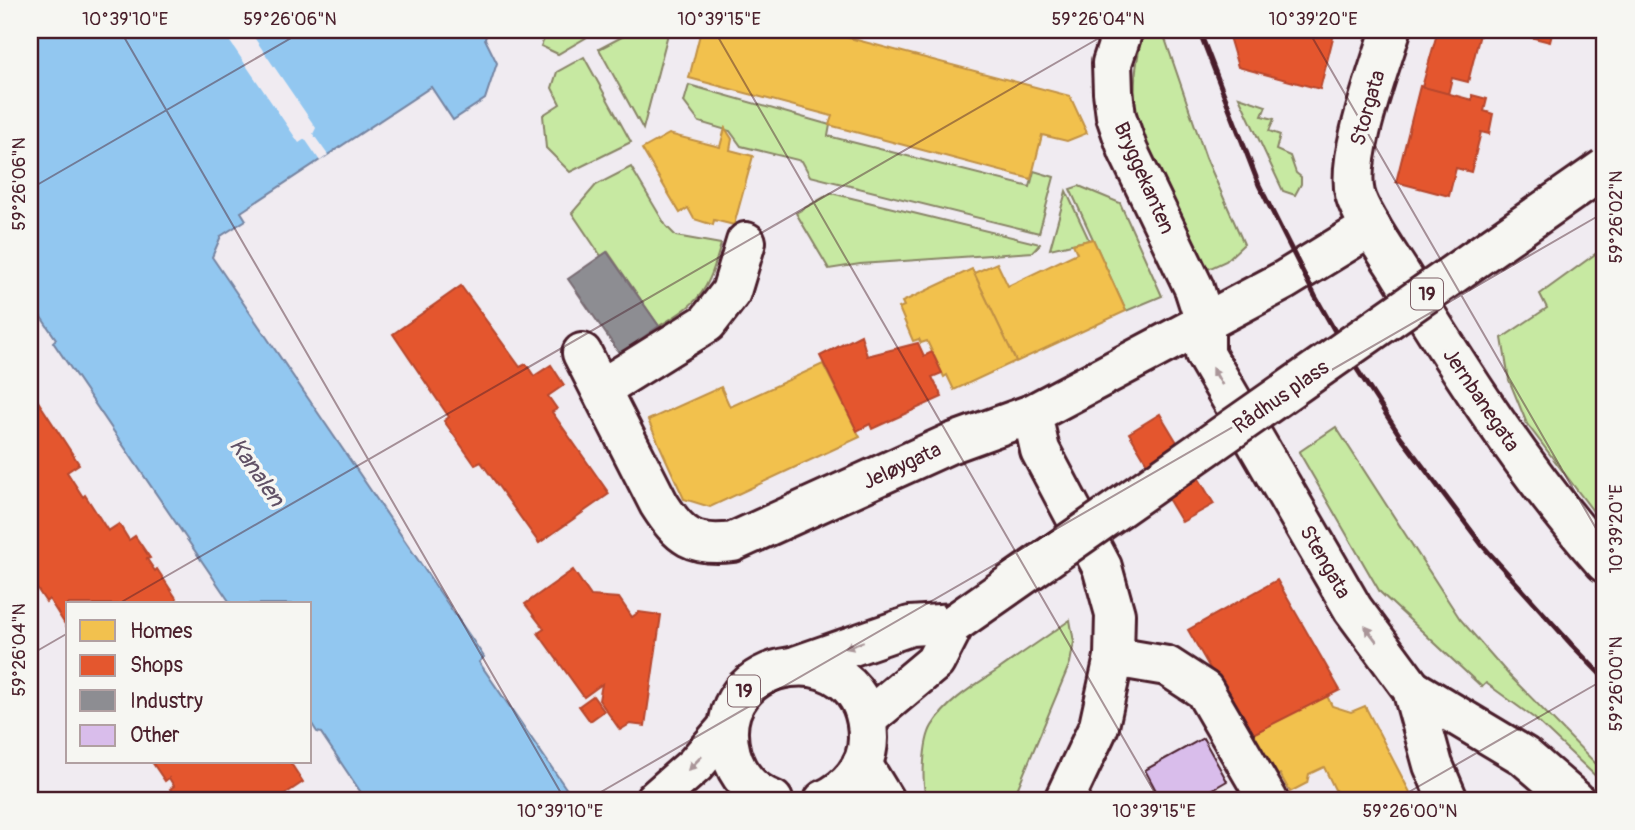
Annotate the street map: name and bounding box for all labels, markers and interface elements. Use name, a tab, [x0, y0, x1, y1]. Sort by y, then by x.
text: 10°39'10"E	[82, 8, 168, 31]
text: 59°26'06"N	[243, 8, 337, 31]
text: 10°39'15"E	[677, 8, 761, 31]
text: 59°26'04"N	[1051, 8, 1145, 31]
text: 10°39'20"E	[1268, 8, 1358, 31]
street label: Storgata	[1344, 67, 1392, 149]
street label: Bryggekanten	[1107, 118, 1181, 238]
text: 59°26'06"N	[8, 137, 31, 231]
text: 59°26'02"N	[1605, 171, 1628, 263]
road number: 19	[1411, 278, 1443, 310]
street label: Jernbanegata	[1436, 343, 1526, 457]
street label: Rådhus plass	[1228, 354, 1335, 440]
one-way arrow	[1211, 366, 1223, 385]
water label: Kanalen	[223, 432, 292, 513]
street label: Jeløygata	[858, 436, 946, 496]
text: 10°39'20"E	[1605, 484, 1628, 574]
street label: Stengata	[1293, 520, 1357, 604]
legend	[66, 602, 312, 764]
text: 59°26'04"N	[8, 603, 31, 697]
text: Homes	[130, 618, 193, 645]
one-way arrow	[1365, 625, 1379, 643]
text: 59°26'00"N	[1605, 636, 1628, 732]
one-way arrow	[843, 640, 864, 651]
text: Shops	[130, 652, 183, 679]
road number: 19	[728, 676, 760, 706]
text: Industry	[130, 688, 203, 715]
text: Other	[130, 722, 180, 749]
one-way arrow	[687, 755, 704, 771]
text: 10°39'10"E	[517, 800, 603, 823]
text: 10°39'15"E	[1112, 800, 1196, 823]
text: 59°26'00"N	[1362, 800, 1458, 823]

